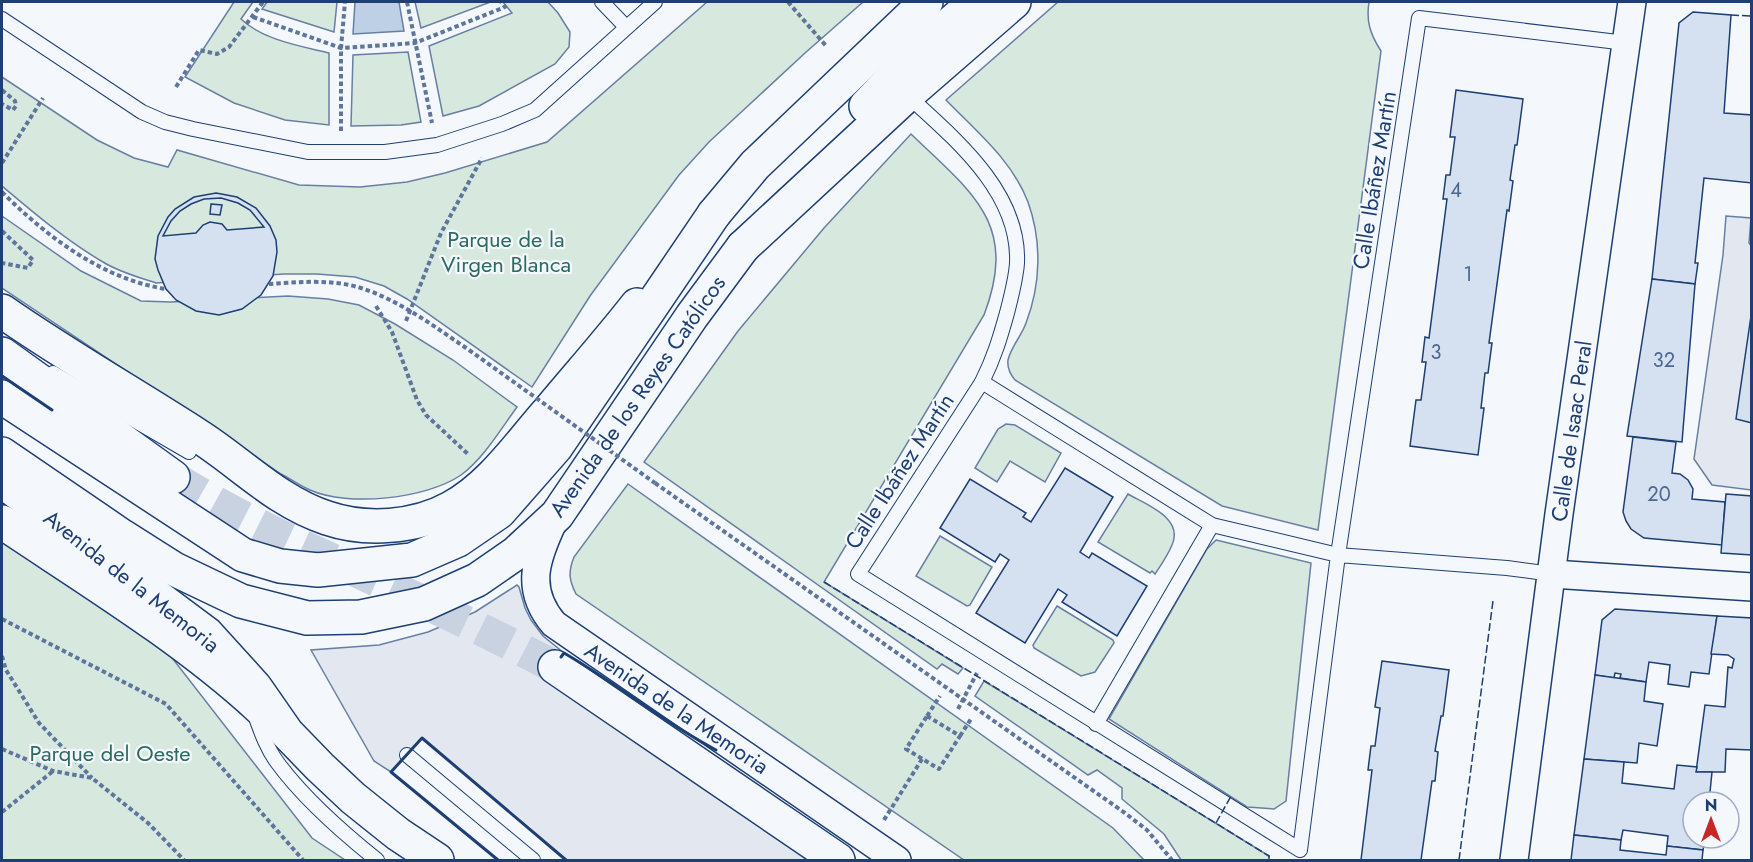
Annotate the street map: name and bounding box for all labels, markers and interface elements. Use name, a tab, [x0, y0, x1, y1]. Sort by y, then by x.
street label: Calle Ibáñez Martín	[1344, 89, 1404, 271]
house number: 4	[1450, 176, 1462, 205]
park label: Parque de la Virgen Blanca	[441, 223, 571, 280]
house number: 1	[1464, 260, 1473, 289]
street label: Avenida de los Reyes Católicos	[541, 268, 733, 523]
house number: 3	[1431, 338, 1442, 367]
street label: Calle de Isaac Peral	[1542, 338, 1600, 524]
house number: 32	[1653, 346, 1675, 375]
street label: Calle Ibáñez Martín	[837, 387, 961, 555]
house number: 20	[1647, 480, 1671, 509]
street label: Avenida de la Memoria	[37, 502, 227, 660]
street label: Avenida de la Memoria	[579, 634, 775, 782]
park label: Parque del Oeste	[30, 737, 190, 769]
north arrow	[1681, 790, 1741, 850]
text: N	[1705, 794, 1717, 817]

